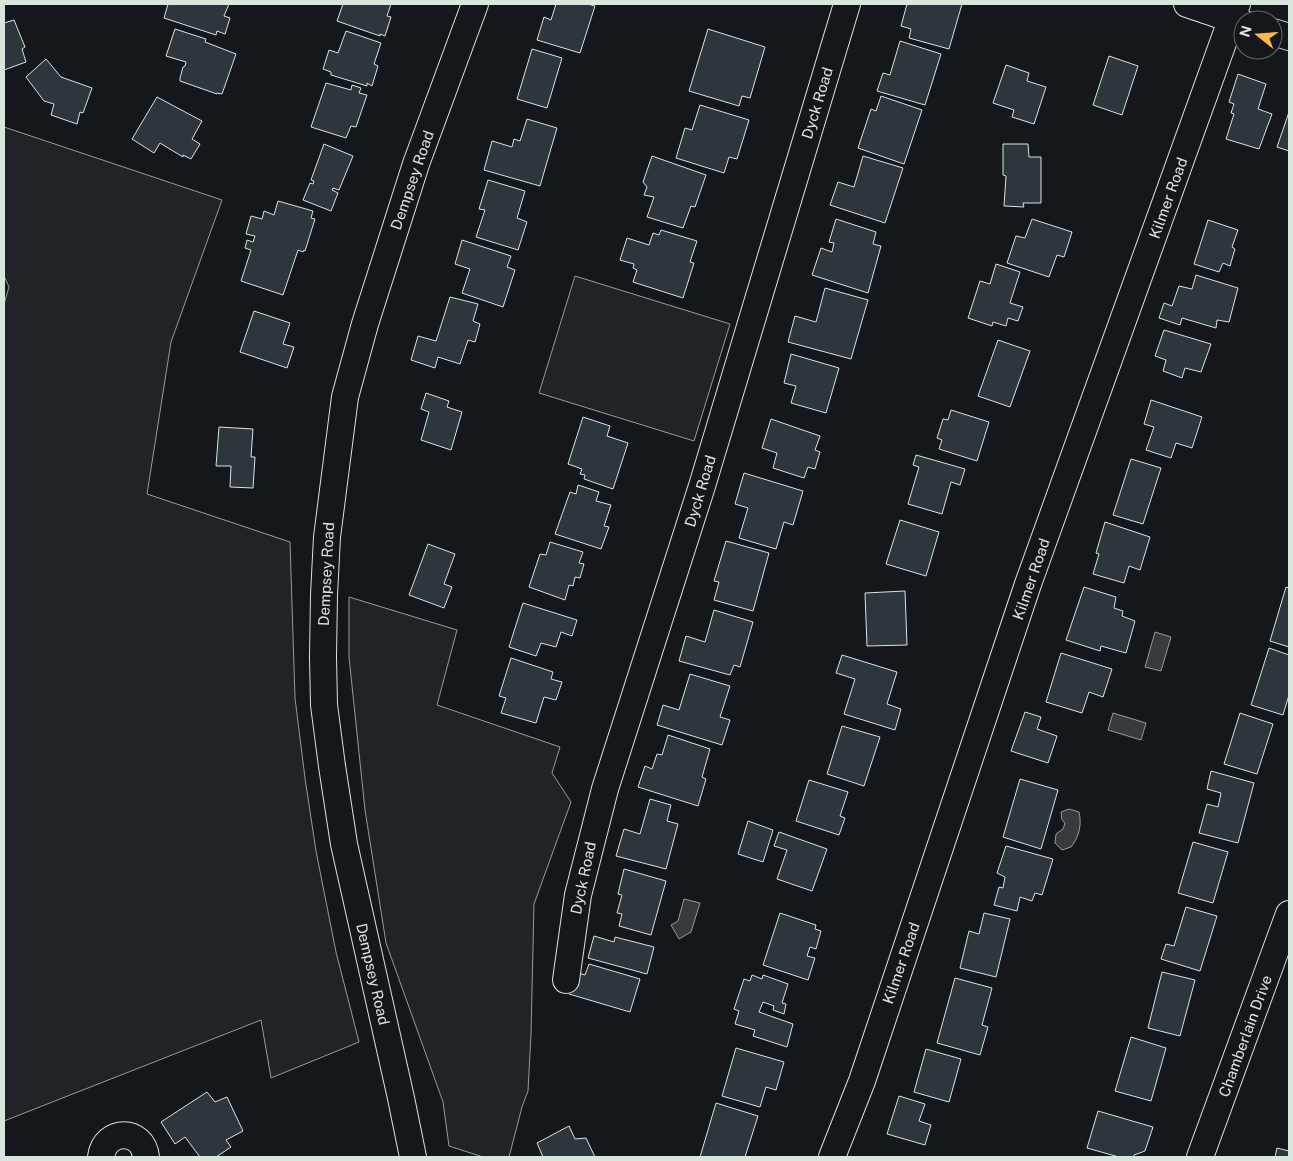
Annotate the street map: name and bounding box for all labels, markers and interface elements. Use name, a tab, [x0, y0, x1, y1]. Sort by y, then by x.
north arrow	[1233, 10, 1283, 60]
text: N	[1236, 24, 1255, 39]
street label: Dyck Road	[798, 65, 836, 141]
street label: Dempsey Road	[387, 128, 437, 232]
street label: Kilmer Road	[1145, 155, 1191, 241]
street label: Dyck Road	[681, 453, 719, 529]
street label: Dempsey Road	[315, 522, 337, 626]
street label: Kilmer Road	[1009, 536, 1053, 622]
street label: Dyck Road	[567, 840, 599, 916]
street label: Kilmer Road	[879, 920, 923, 1006]
street label: Dempsey Road	[353, 921, 393, 1027]
street label: Chamberlain Drive	[1215, 973, 1275, 1099]

